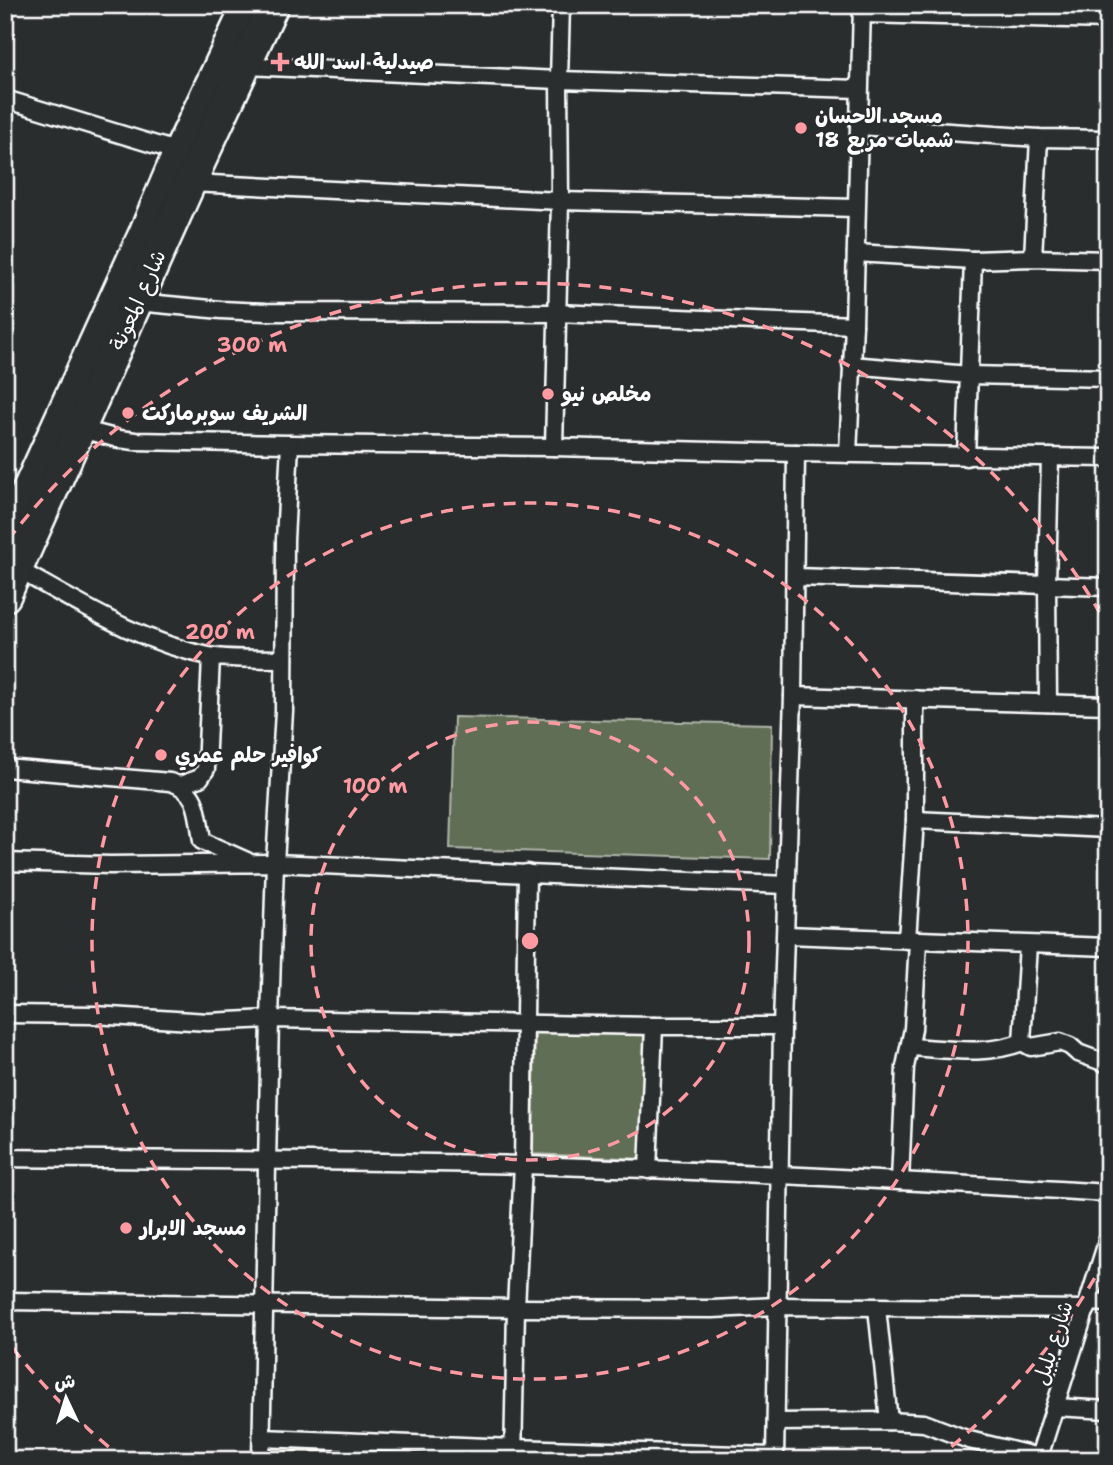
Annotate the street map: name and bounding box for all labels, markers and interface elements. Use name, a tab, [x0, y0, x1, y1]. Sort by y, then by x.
place label: صيدلية اسد الله	[294, 48, 434, 76]
marker: صيدلية اسد الله	[272, 54, 288, 70]
place label: مسجد الاحسان شمبات مربع 18	[815, 102, 953, 155]
marker: مسجد الاحسان شمبات مربع 18	[793, 120, 809, 136]
street label: شارع المعونة	[103, 245, 173, 355]
text: 300 m	[217, 331, 287, 359]
place label: مخلص نيو	[560, 380, 651, 408]
marker: مخلص نيو	[540, 386, 556, 402]
place label: الشريف سوبرماركت	[142, 399, 307, 427]
marker: الشريف سوبرماركت	[120, 405, 136, 421]
text: 200 m	[185, 618, 255, 646]
place label: كوافير حلم عمري	[175, 741, 322, 771]
marker: كوافير حلم عمري	[153, 747, 169, 763]
text: 100 m	[343, 772, 407, 800]
centre of rings	[518, 929, 542, 953]
place label: مسجد الابرار	[138, 1214, 247, 1242]
marker: مسجد الابرار	[118, 1220, 134, 1236]
street label: شارع بلبل	[1026, 1297, 1081, 1389]
north arrow	[32, 1364, 102, 1434]
text: ش	[54, 1368, 76, 1395]

